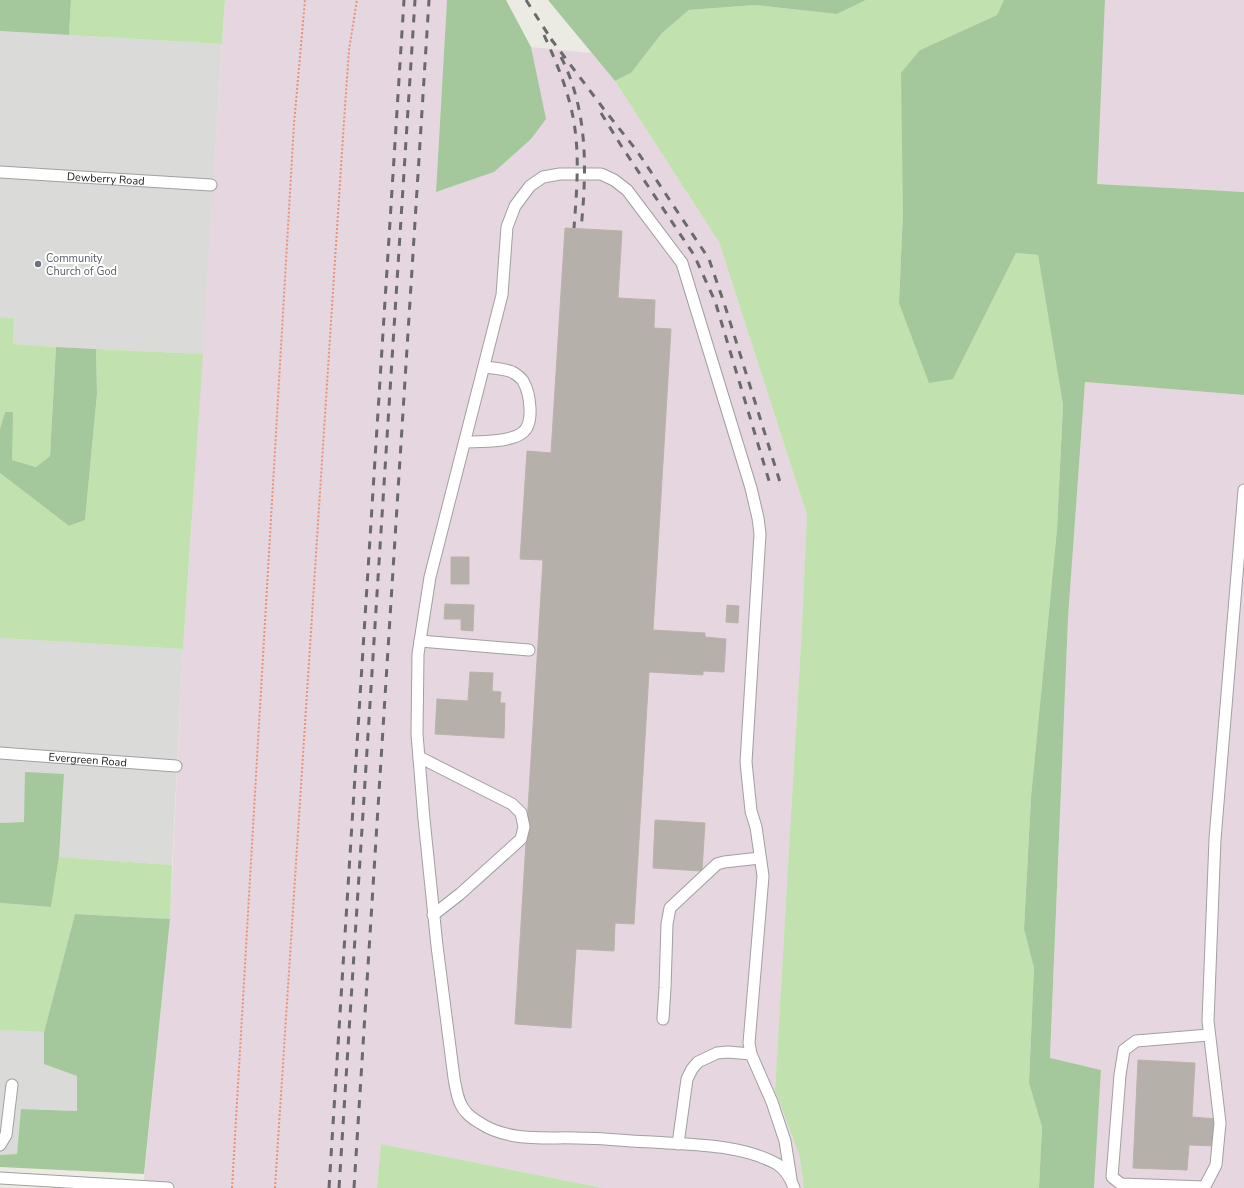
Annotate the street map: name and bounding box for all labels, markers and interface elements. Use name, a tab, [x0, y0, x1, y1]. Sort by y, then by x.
street label: Dewberry Road	[66, 169, 145, 189]
place label: Community Church of God	[46, 251, 117, 279]
marker: Community Church of God	[33, 259, 43, 269]
street label: Evergreen Road	[48, 750, 127, 770]

